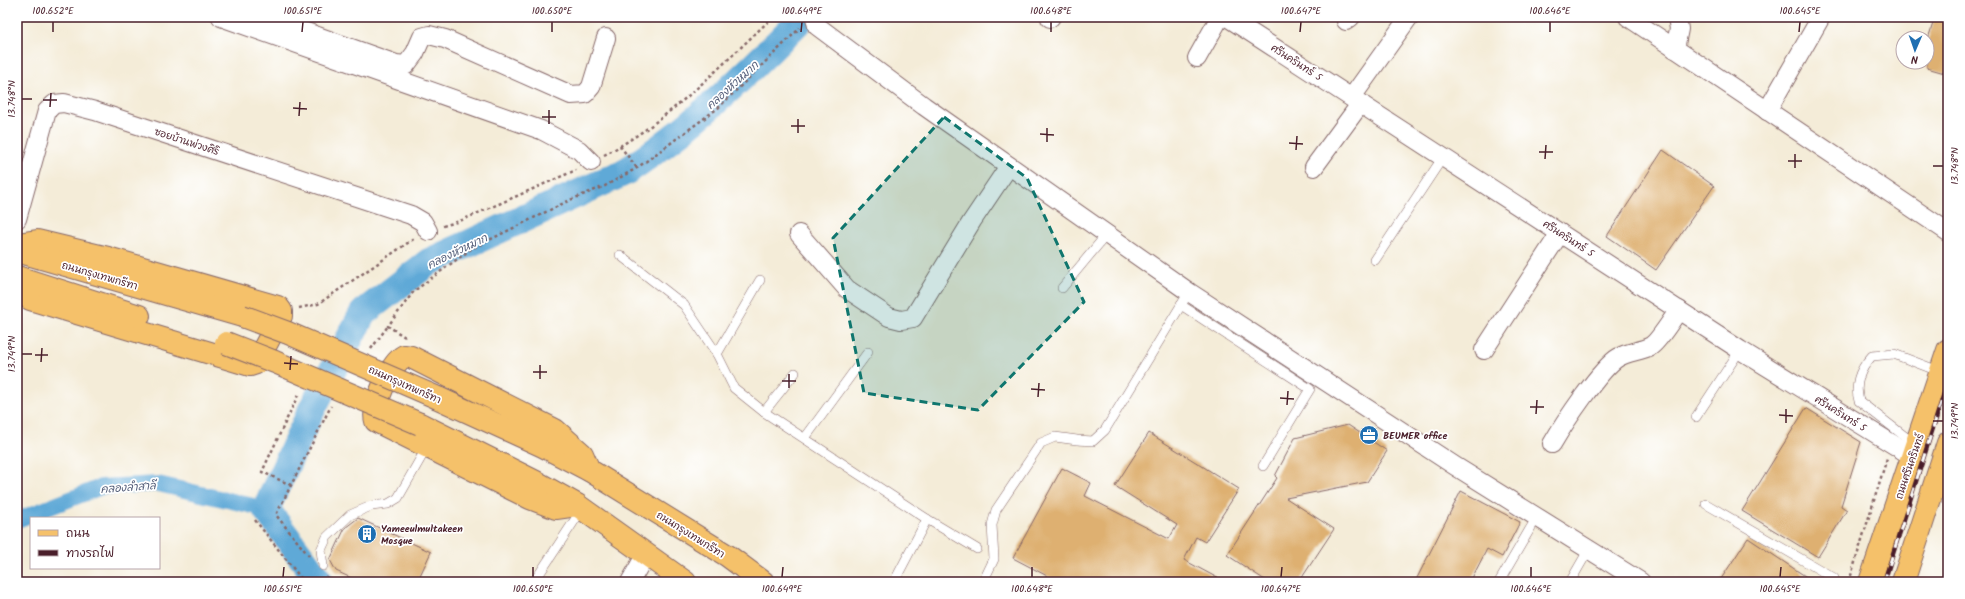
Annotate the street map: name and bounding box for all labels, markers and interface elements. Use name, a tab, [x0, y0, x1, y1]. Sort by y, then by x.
text: 100.652°E	[32, 3, 75, 19]
text: 100.651°E	[284, 3, 324, 19]
text: 100.650°E	[532, 3, 573, 19]
text: 100.649°E	[782, 3, 823, 19]
text: 100.648°E	[1030, 3, 1073, 19]
text: 100.647°E	[1281, 3, 1322, 19]
text: 100.646°E	[1529, 3, 1572, 19]
text: 100.645°E	[1779, 3, 1822, 19]
north arrow	[1895, 30, 1935, 70]
street label: ศรีนครินทร์ 5	[1268, 40, 1326, 86]
text: N	[1911, 50, 1918, 68]
water label: คลองหัวหมาก	[702, 57, 764, 114]
text: 13.748°N	[4, 80, 20, 118]
street label: ซอยบ้านพ่วงศิริ	[152, 124, 222, 160]
text: 13.748°N	[1947, 147, 1963, 185]
street label: ศรีนครินทร์ 5	[1540, 216, 1598, 262]
water label: คลองหัวหมาก	[424, 229, 492, 274]
street label: ถนนกรุงเทพกรีฑา	[60, 257, 140, 294]
text: 13.749°N	[4, 336, 20, 372]
street label: ถนนกรุงเทพกรีฑา	[366, 362, 444, 408]
street label: ศรีนครินทร์ 5	[1811, 392, 1870, 436]
text: 13.749°N	[1947, 403, 1963, 439]
office icon: BEUMER office	[1358, 424, 1380, 446]
place label: BEUMER office	[1383, 428, 1448, 444]
street label: ถนนศรีนครินทร์	[1891, 431, 1929, 501]
water label: คลองลำสาลี	[100, 477, 158, 499]
street label: ถนนกรุงเทพกรีฑา	[653, 507, 728, 562]
legend	[30, 517, 160, 569]
place label: Yameeulmultakeen Mosque	[381, 521, 463, 549]
building icon: Yameeulmultakeen Mosque	[356, 523, 378, 545]
text: ถนน	[66, 524, 90, 543]
text: ทางรถไฟ	[66, 544, 114, 563]
text: 100.651°E	[264, 581, 304, 597]
text: 100.650°E	[513, 581, 554, 597]
text: 100.649°E	[762, 581, 803, 597]
text: 100.648°E	[1011, 581, 1054, 597]
text: 100.647°E	[1261, 581, 1302, 597]
text: 100.646°E	[1510, 581, 1553, 597]
text: 100.645°E	[1759, 581, 1802, 597]

